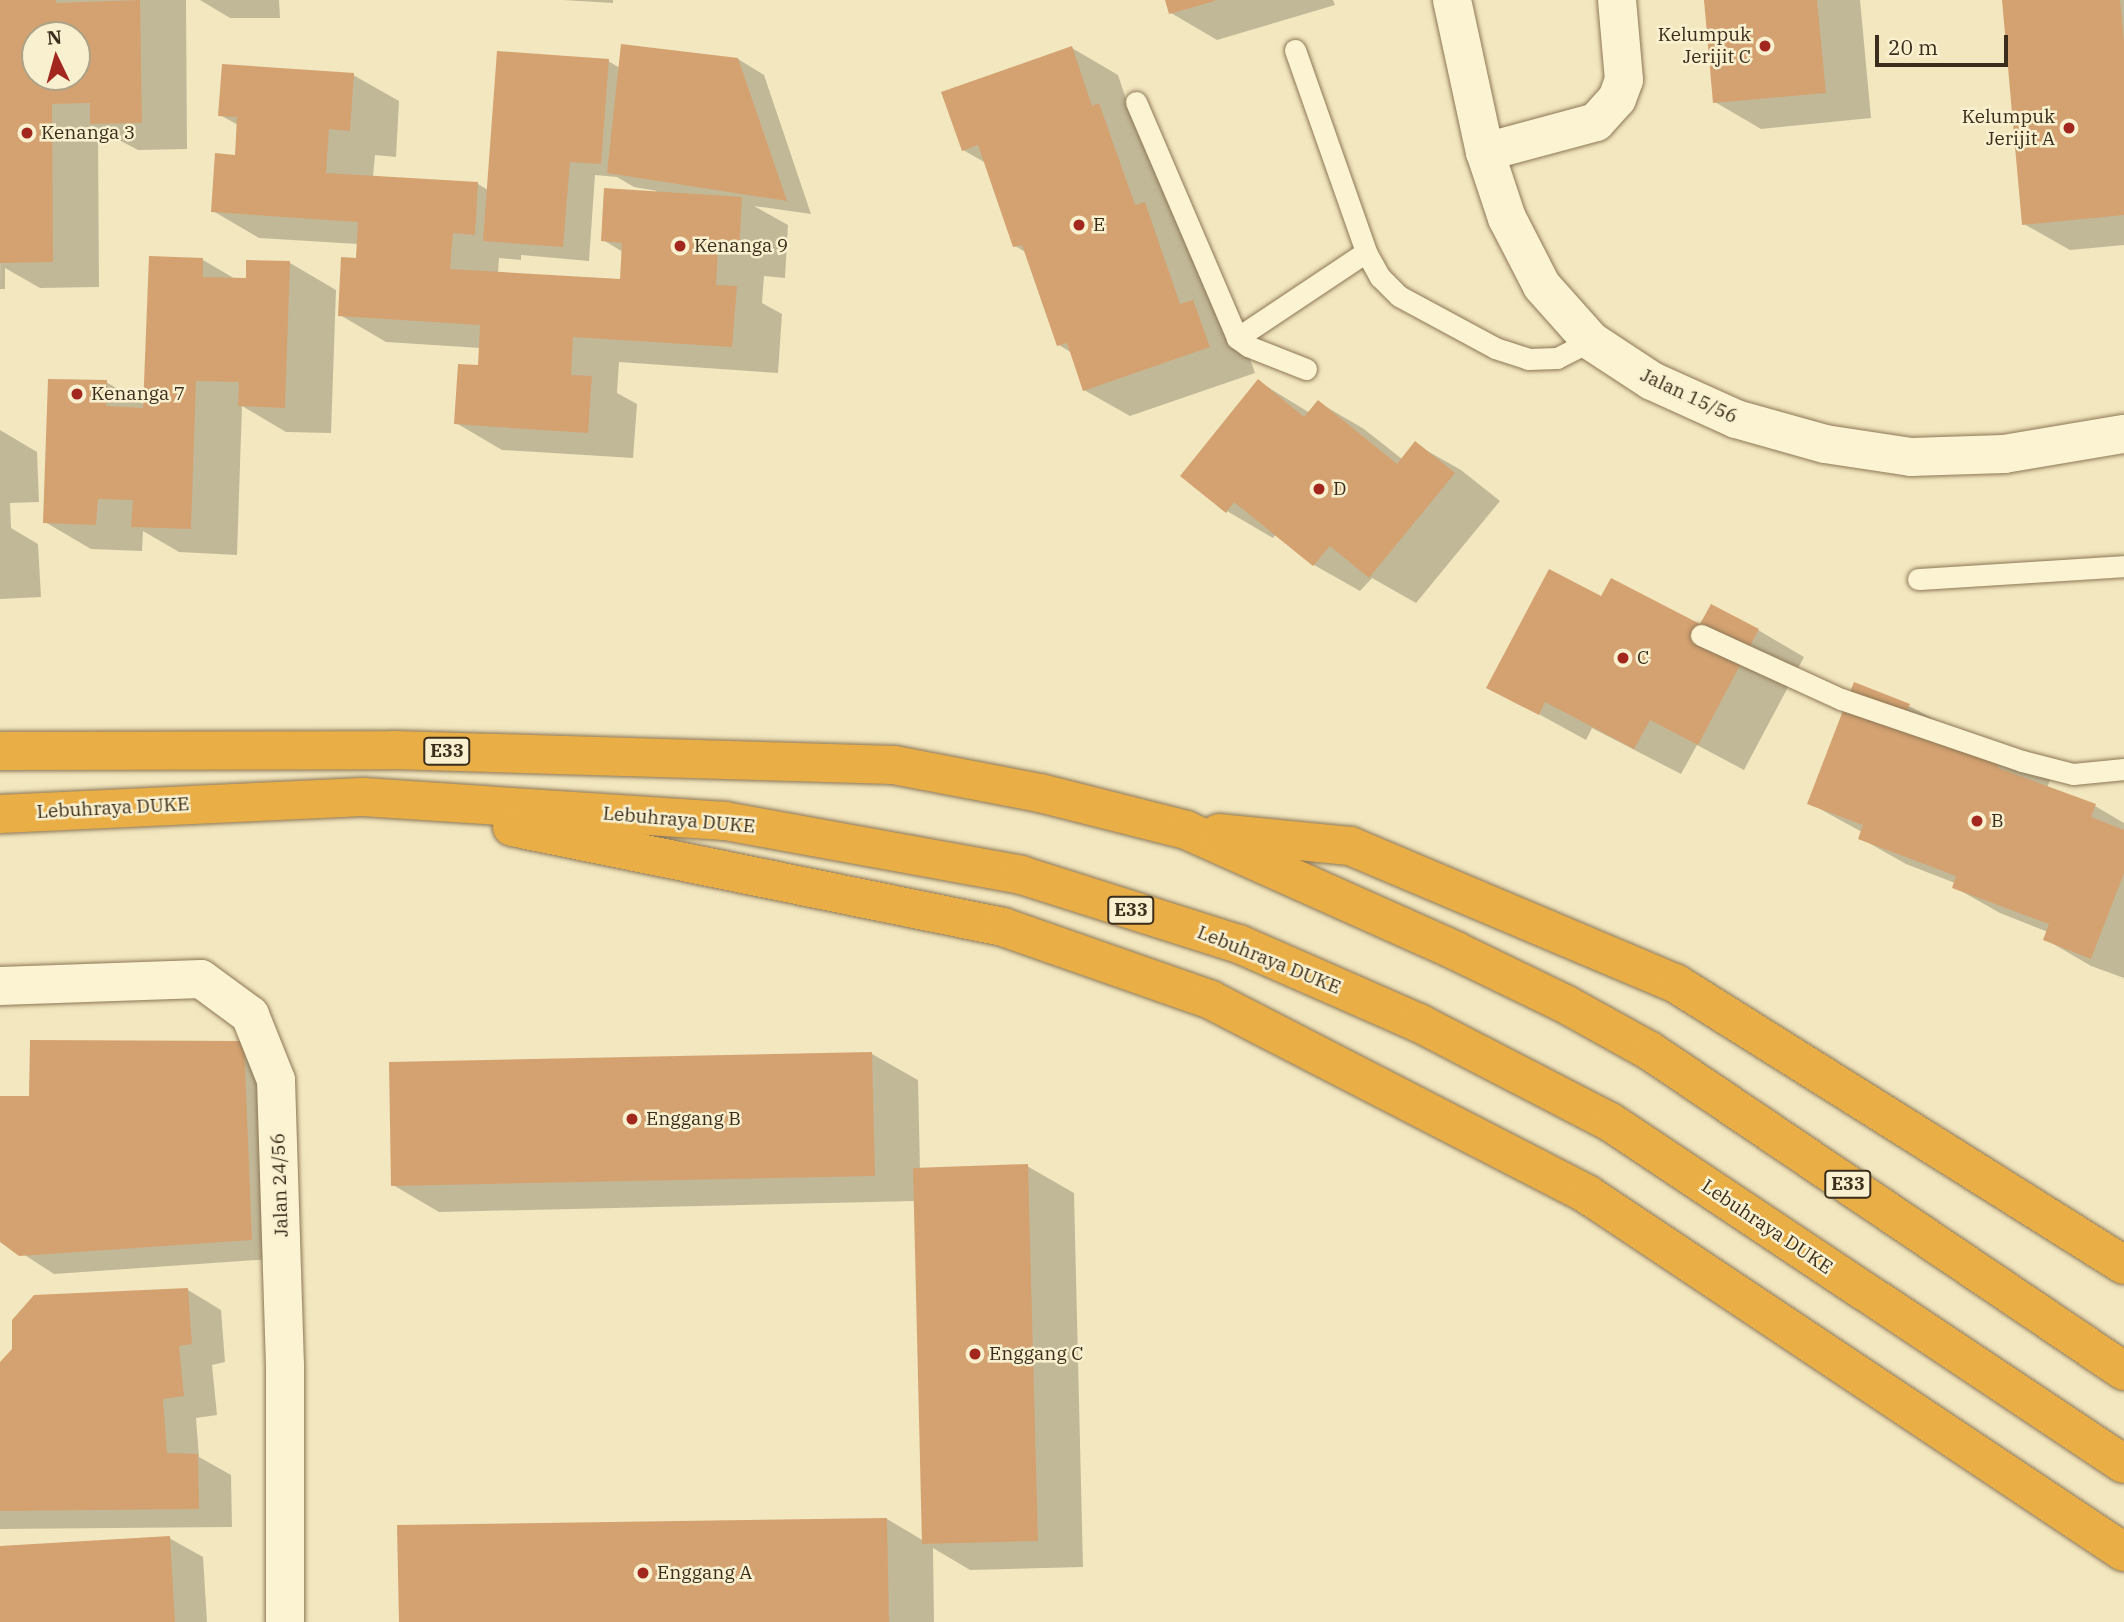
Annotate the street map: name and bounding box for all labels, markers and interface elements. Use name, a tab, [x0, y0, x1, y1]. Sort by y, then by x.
north arrow	[21, 21, 91, 91]
scale bar	[1879, 21, 2012, 65]
text: N	[46, 24, 63, 50]
place label: Kelumpuk Jerijit C	[1658, 24, 1751, 68]
text: 20 m	[1888, 33, 1938, 61]
marker: Kelumpuk Jerijit C	[1757, 38, 1773, 54]
place label: Kelumpuk Jerijit A	[1962, 106, 2055, 150]
marker: Kelumpuk Jerijit A	[2061, 120, 2077, 136]
place label: Kenanga 3	[41, 122, 135, 144]
marker: Kenanga 3	[19, 125, 35, 141]
place label: E	[1093, 214, 1105, 236]
marker: E	[1071, 217, 1087, 233]
place label: Kenanga 9	[694, 235, 788, 257]
marker: Kenanga 9	[672, 238, 688, 254]
street label: Jalan 15/56	[1637, 364, 1741, 428]
place label: Kenanga 7	[91, 383, 185, 405]
marker: Kenanga 7	[69, 386, 85, 402]
place label: D	[1333, 478, 1346, 500]
marker: D	[1311, 481, 1327, 497]
place label: C	[1637, 647, 1649, 669]
marker: C	[1615, 650, 1631, 666]
road number: E33	[422, 736, 472, 766]
street label: Lebuhraya DUKE	[36, 793, 190, 823]
street label: Lebuhraya DUKE	[602, 802, 756, 838]
place label: B	[1991, 810, 2004, 832]
marker: B	[1969, 813, 1985, 829]
road number: E33	[1106, 896, 1156, 925]
street label: Lebuhraya DUKE	[1194, 921, 1344, 999]
place label: Enggang B	[646, 1108, 741, 1130]
marker: Enggang B	[624, 1111, 640, 1127]
street label: Jalan 24/56	[267, 1133, 293, 1237]
road number: E33	[1824, 1170, 1872, 1198]
street label: Lebuhraya DUKE	[1697, 1175, 1837, 1279]
place label: Enggang C	[989, 1343, 1084, 1365]
marker: Enggang C	[967, 1346, 983, 1362]
place label: Enggang A	[657, 1562, 752, 1584]
marker: Enggang A	[635, 1565, 651, 1581]

